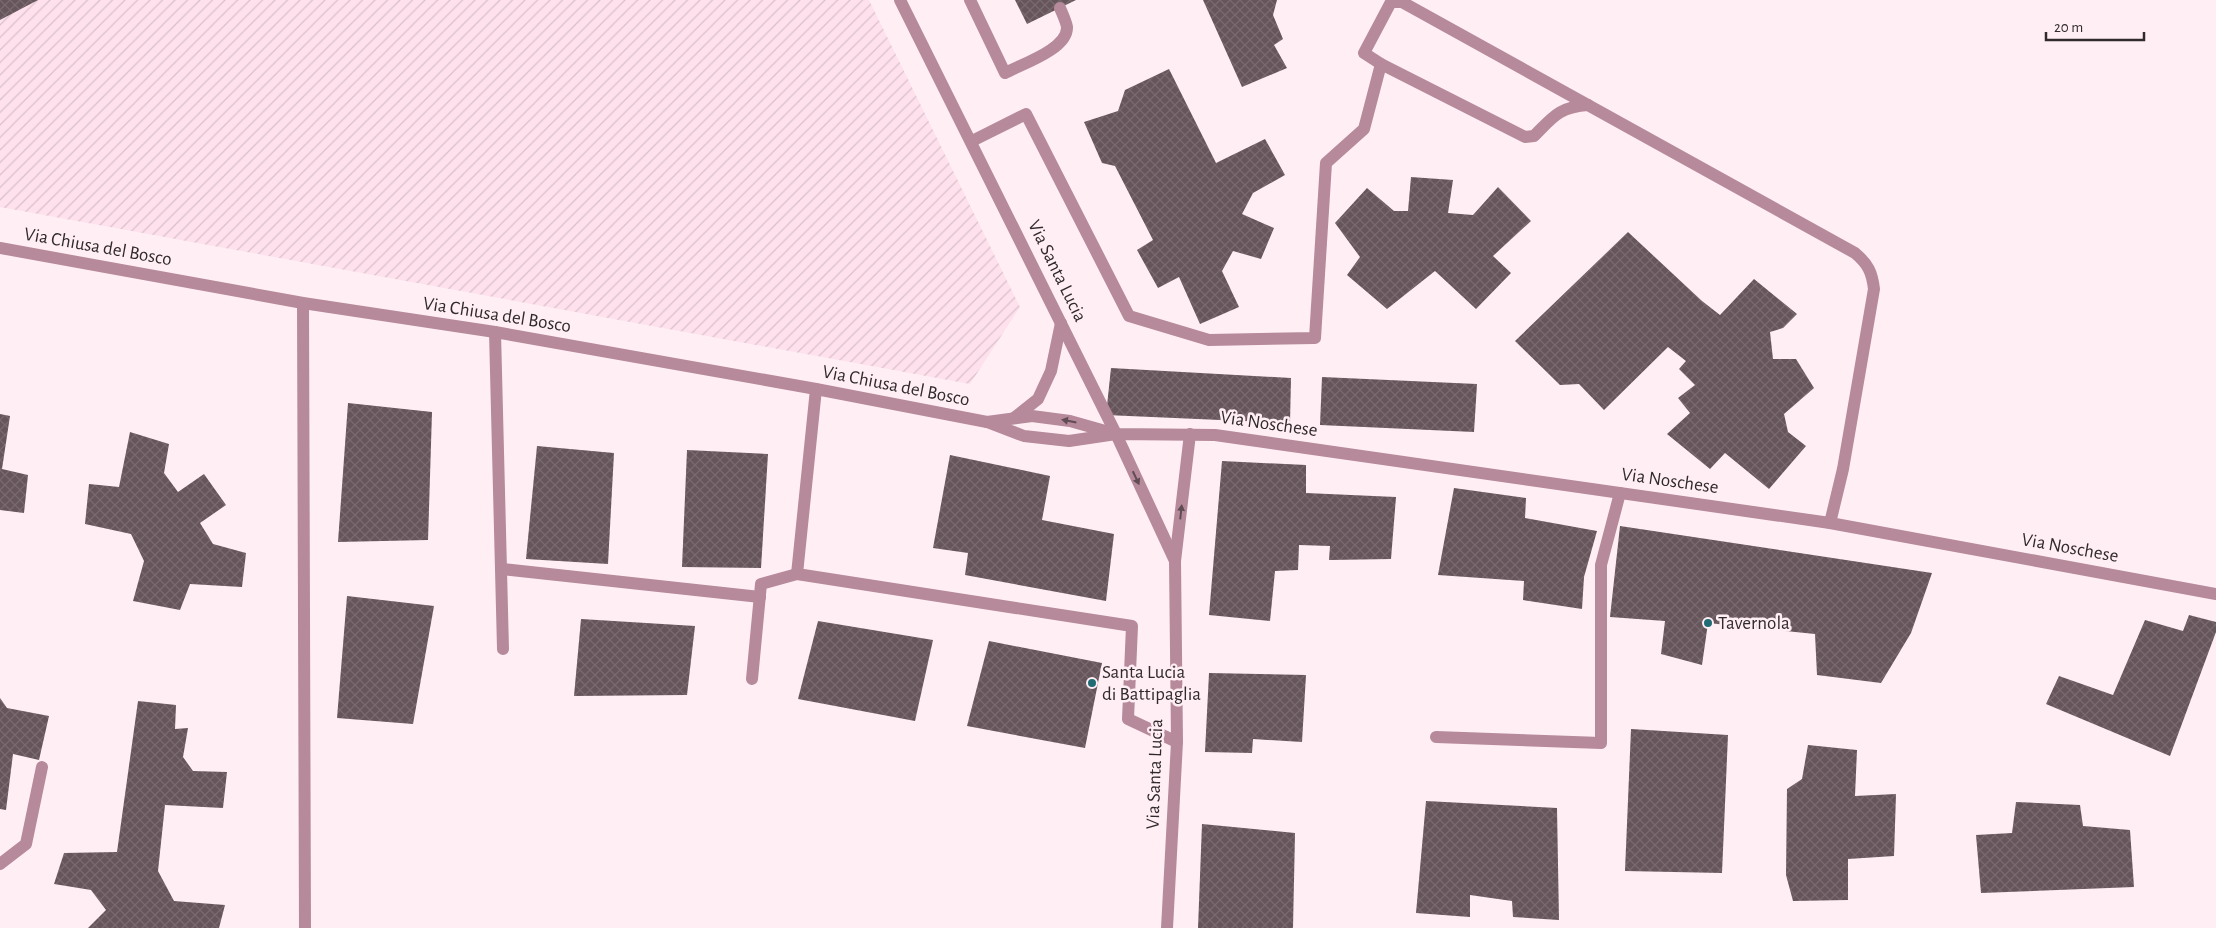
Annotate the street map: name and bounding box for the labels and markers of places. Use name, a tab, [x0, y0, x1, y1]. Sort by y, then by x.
place label: Tavernola	[1718, 614, 1790, 633]
marker: Tavernola	[1702, 617, 1714, 629]
place label: Santa Lucia di Battipaglia	[1102, 663, 1201, 704]
marker: Santa Lucia di Battipaglia	[1086, 677, 1098, 689]

